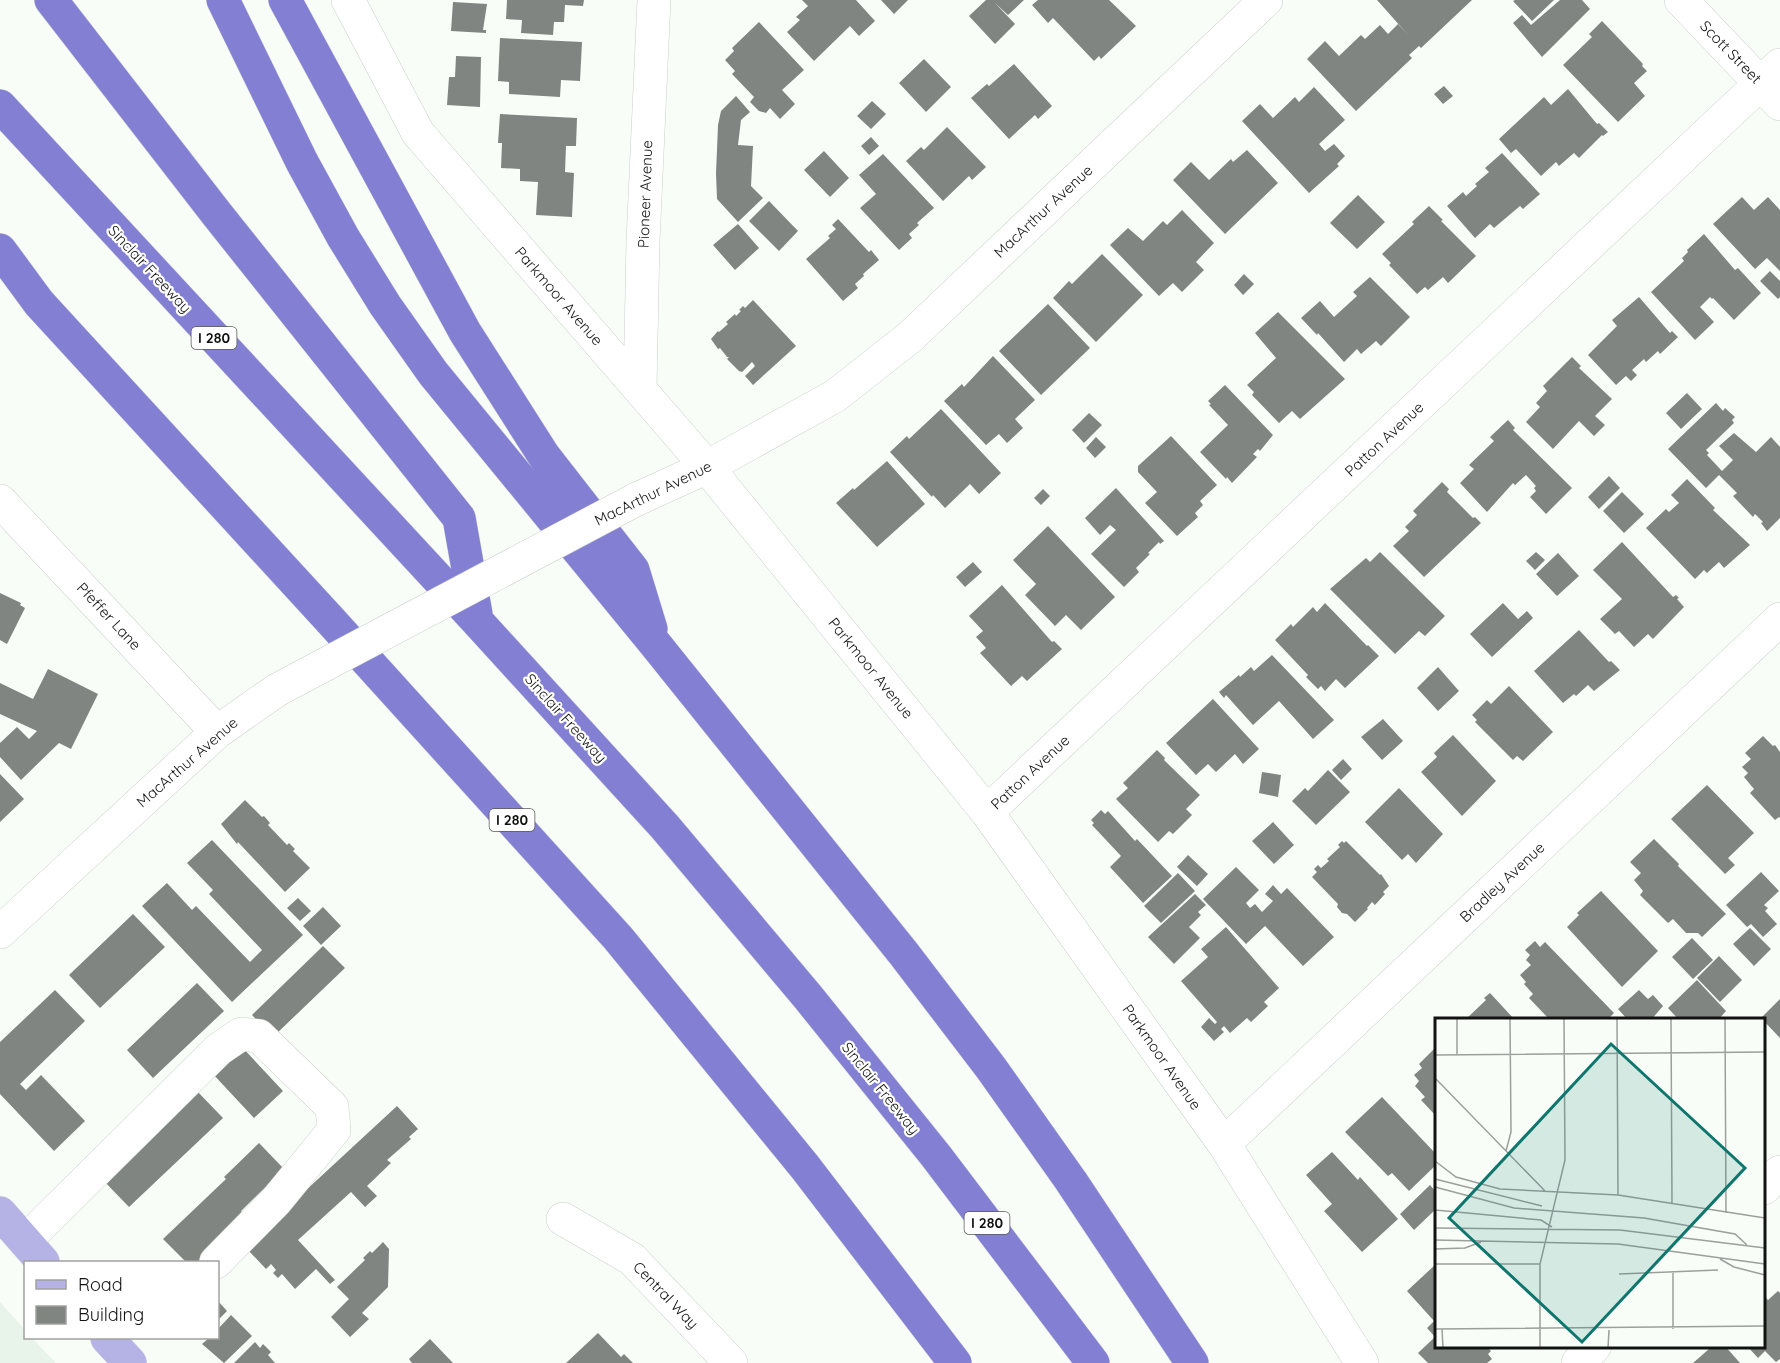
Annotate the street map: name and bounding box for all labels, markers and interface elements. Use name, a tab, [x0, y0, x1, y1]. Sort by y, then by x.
street label: Scott Street	[1696, 16, 1766, 88]
street label: Pioneer Avenue	[634, 140, 656, 248]
street label: MacArthur Avenue	[990, 160, 1096, 262]
street label: Sinclair Freeway	[104, 221, 196, 317]
street label: Parkmoor Avenue	[511, 243, 607, 349]
road number: I 280	[192, 327, 236, 349]
street label: Patton Avenue	[1341, 398, 1427, 480]
street label: MacArthur Avenue	[591, 456, 715, 530]
street label: Pfeffer Lane	[73, 578, 145, 654]
street label: Parkmoor Avenue	[824, 614, 918, 722]
street label: Sinclair Freeway	[521, 670, 611, 766]
street label: MacArthur Avenue	[132, 713, 242, 811]
street label: Patton Avenue	[987, 731, 1073, 813]
road number: I 280	[490, 809, 534, 831]
street label: Bradley Avenue	[1456, 838, 1548, 926]
street label: Parkmoor Avenue	[1118, 1000, 1206, 1114]
inset map	[1435, 1018, 1765, 1348]
street label: Sinclair Freeway	[838, 1038, 924, 1138]
road number: I 280	[964, 1212, 1010, 1234]
street label: Central Way	[629, 1257, 703, 1333]
legend	[24, 1261, 219, 1339]
text: Road	[78, 1273, 123, 1296]
text: Building	[78, 1303, 144, 1326]

